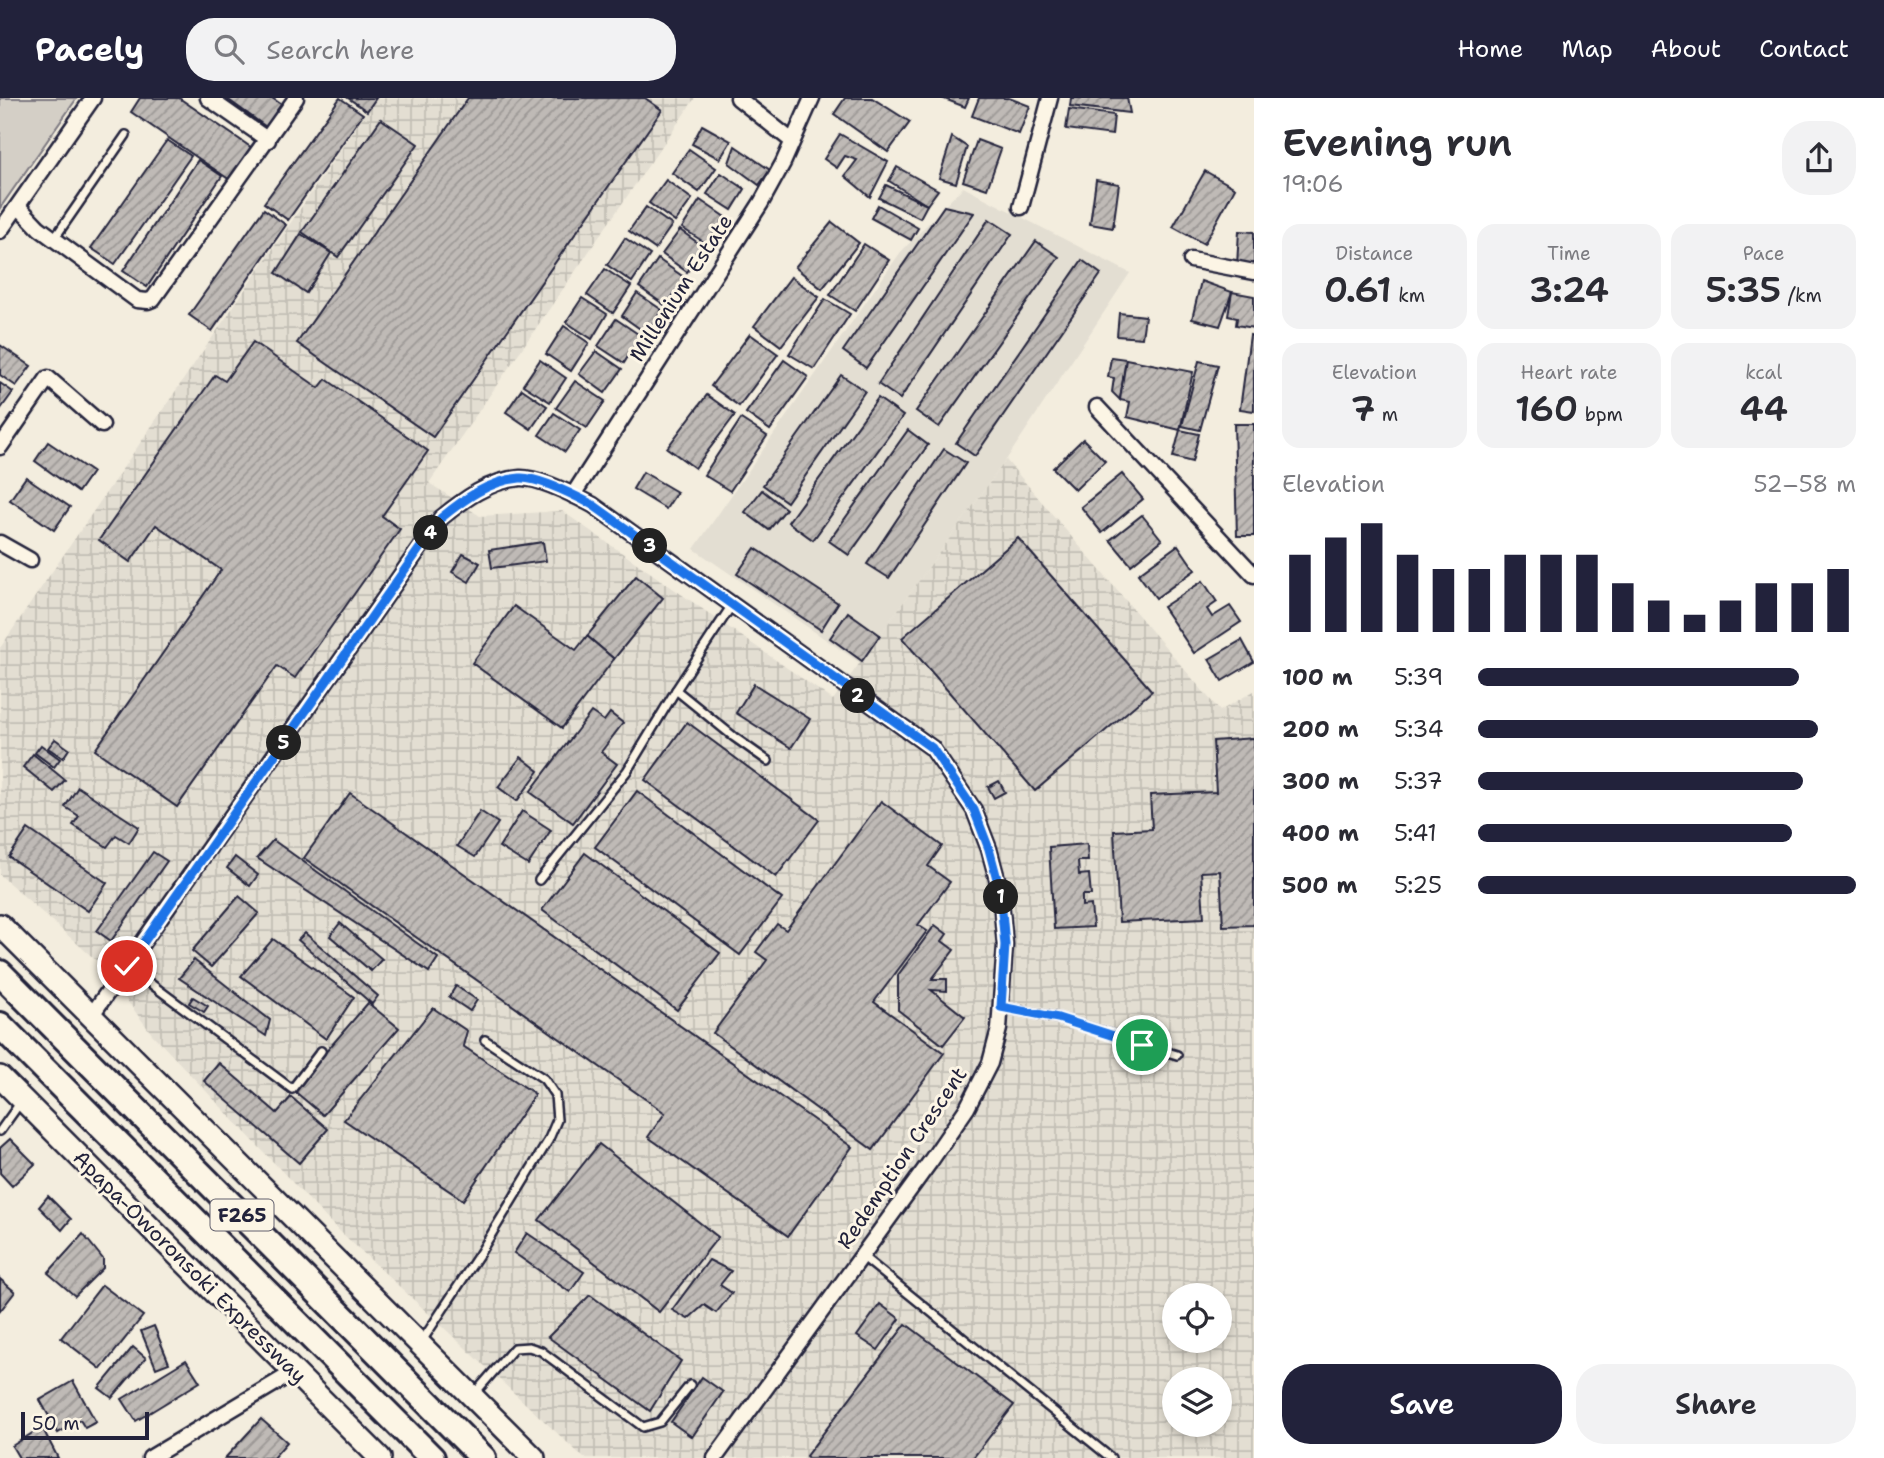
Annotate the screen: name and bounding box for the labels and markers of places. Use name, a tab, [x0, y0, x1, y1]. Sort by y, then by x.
pin: 4	[414, 516, 448, 550]
pin: 3	[632, 528, 668, 564]
pin: 2	[840, 678, 876, 714]
pin: 5	[266, 726, 302, 760]
pin: 1	[984, 880, 1018, 914]
pin	[97, 936, 157, 996]
pin	[1112, 1015, 1172, 1075]

